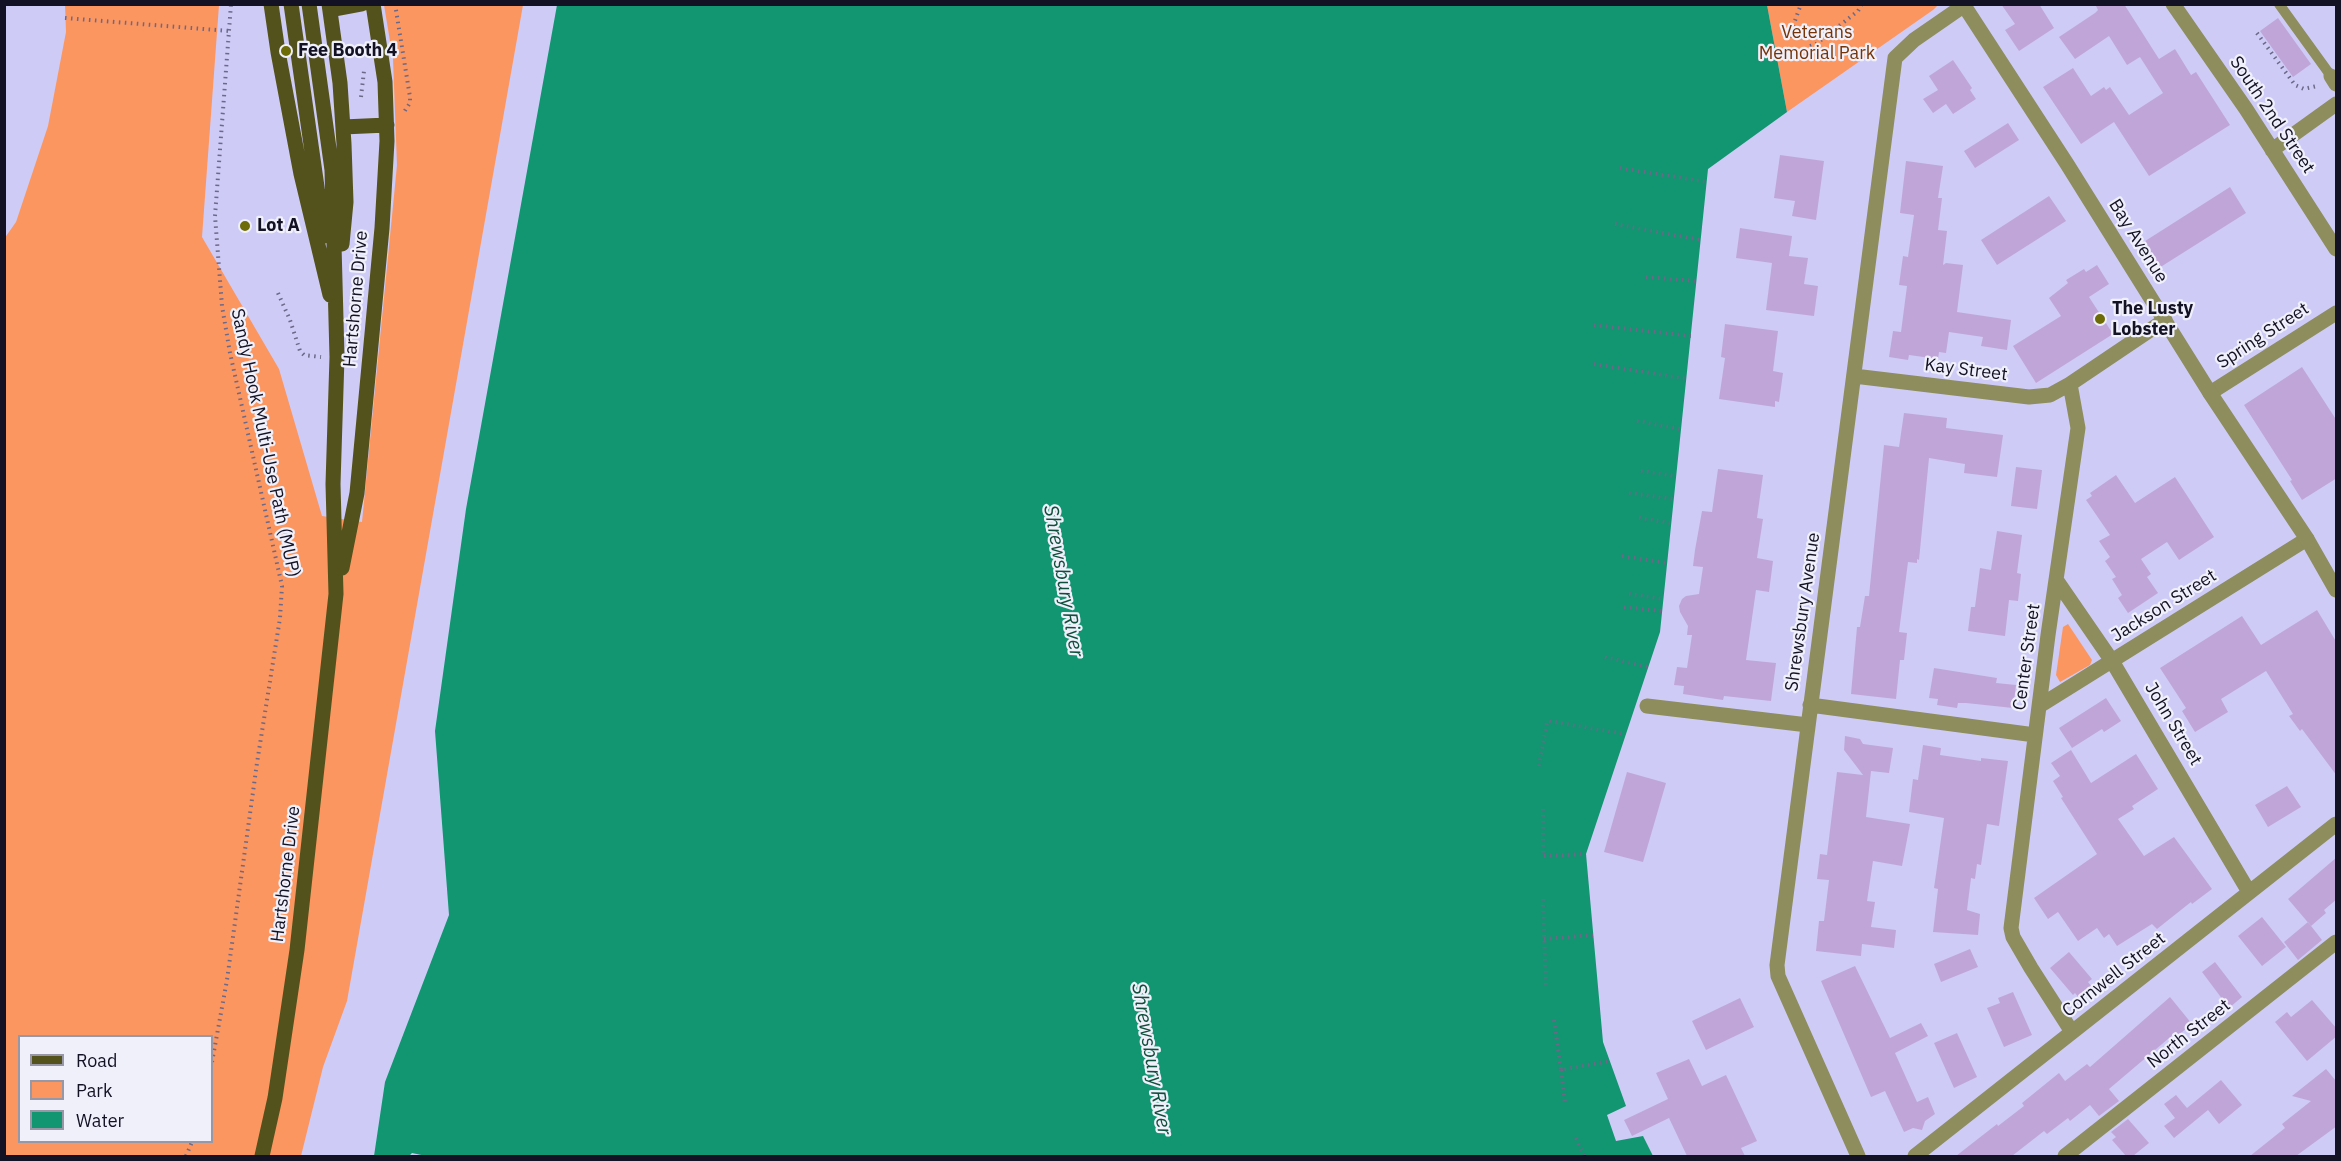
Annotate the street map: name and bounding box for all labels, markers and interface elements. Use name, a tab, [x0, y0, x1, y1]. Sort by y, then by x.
park label: Veterans Memorial Park	[1759, 22, 1875, 64]
place label: Fee Booth 4	[298, 40, 397, 62]
marker: Fee Booth 4	[279, 44, 293, 58]
street label: South 2nd Street	[2225, 52, 2319, 178]
street label: Bay Avenue	[2104, 195, 2172, 287]
place label: Lot A	[257, 215, 300, 237]
marker: Lot A	[238, 219, 252, 233]
street label: Hartshorne Drive	[339, 230, 373, 368]
place label: The Lusty Lobster	[2112, 298, 2193, 340]
street label: Spring Street	[2213, 298, 2313, 374]
street label: Sandy Hook Multi-Use Path (MUP)	[226, 307, 304, 579]
marker: The Lusty Lobster	[2093, 312, 2107, 326]
street label: Kay Street	[1923, 354, 2009, 386]
water label: Shrewsbury River	[1038, 503, 1088, 659]
street label: Shrewsbury Avenue	[1781, 531, 1825, 693]
street label: Jackson Street	[2107, 565, 2221, 647]
street label: Center Street	[2009, 602, 2045, 712]
street label: John Street	[2140, 678, 2206, 770]
street label: Hartshorne Drive	[267, 805, 305, 943]
street label: Cornwell Street	[2058, 928, 2170, 1022]
water label: Shrewsbury River	[1126, 981, 1176, 1137]
street label: North Street	[2143, 995, 2235, 1073]
legend	[18, 1035, 213, 1143]
text: Road	[76, 1049, 117, 1072]
text: Park	[76, 1079, 112, 1102]
text: Water	[76, 1109, 124, 1132]

